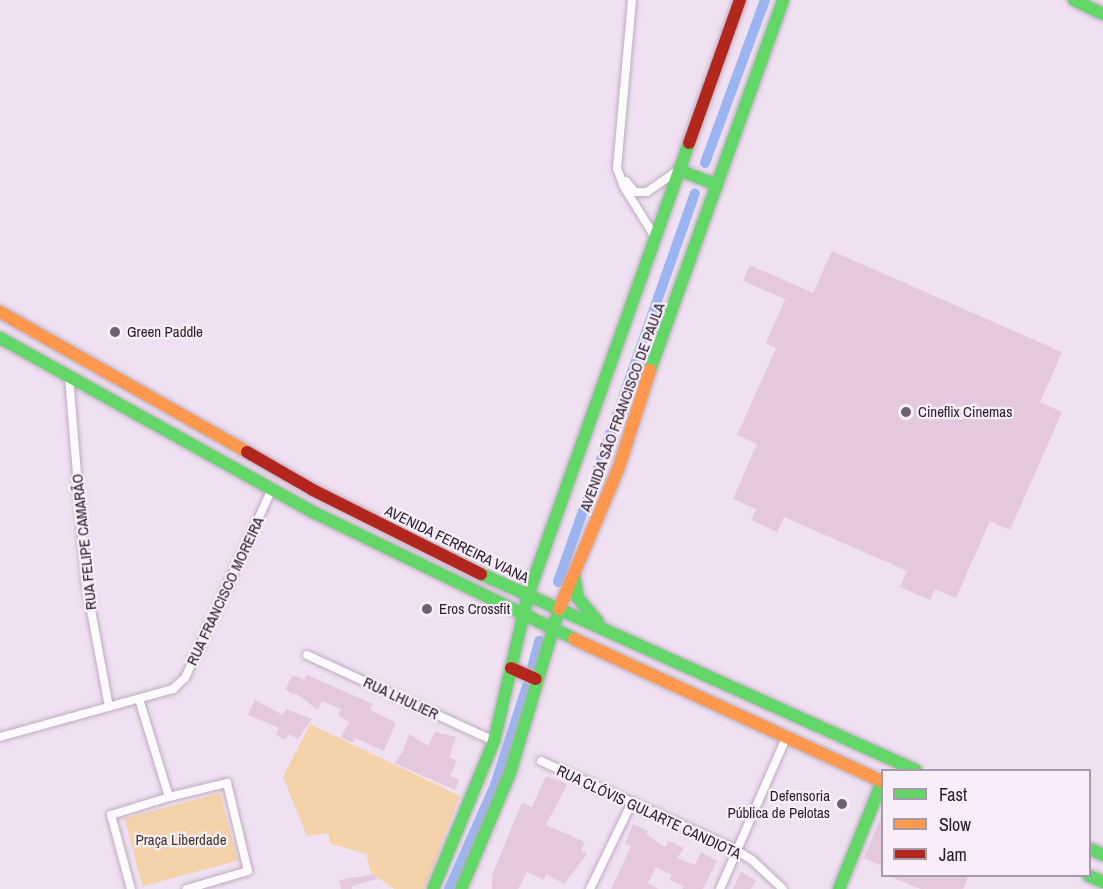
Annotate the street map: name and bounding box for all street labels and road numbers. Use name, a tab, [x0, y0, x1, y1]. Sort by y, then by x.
street label: AVENIDA SÃO FRANCISCO DE PAULA	[576, 300, 668, 514]
street label: RUA FELIPE CAMARÃO	[68, 473, 100, 611]
street label: AVENIDA FERREIRA VIANA	[382, 501, 532, 587]
street label: RUA FRANCISCO MOREIRA	[182, 513, 268, 669]
street label: RUA LHULIER	[360, 673, 442, 723]
street label: RUA CLÓVIS GULARTE CANDIOTA	[554, 761, 744, 863]

